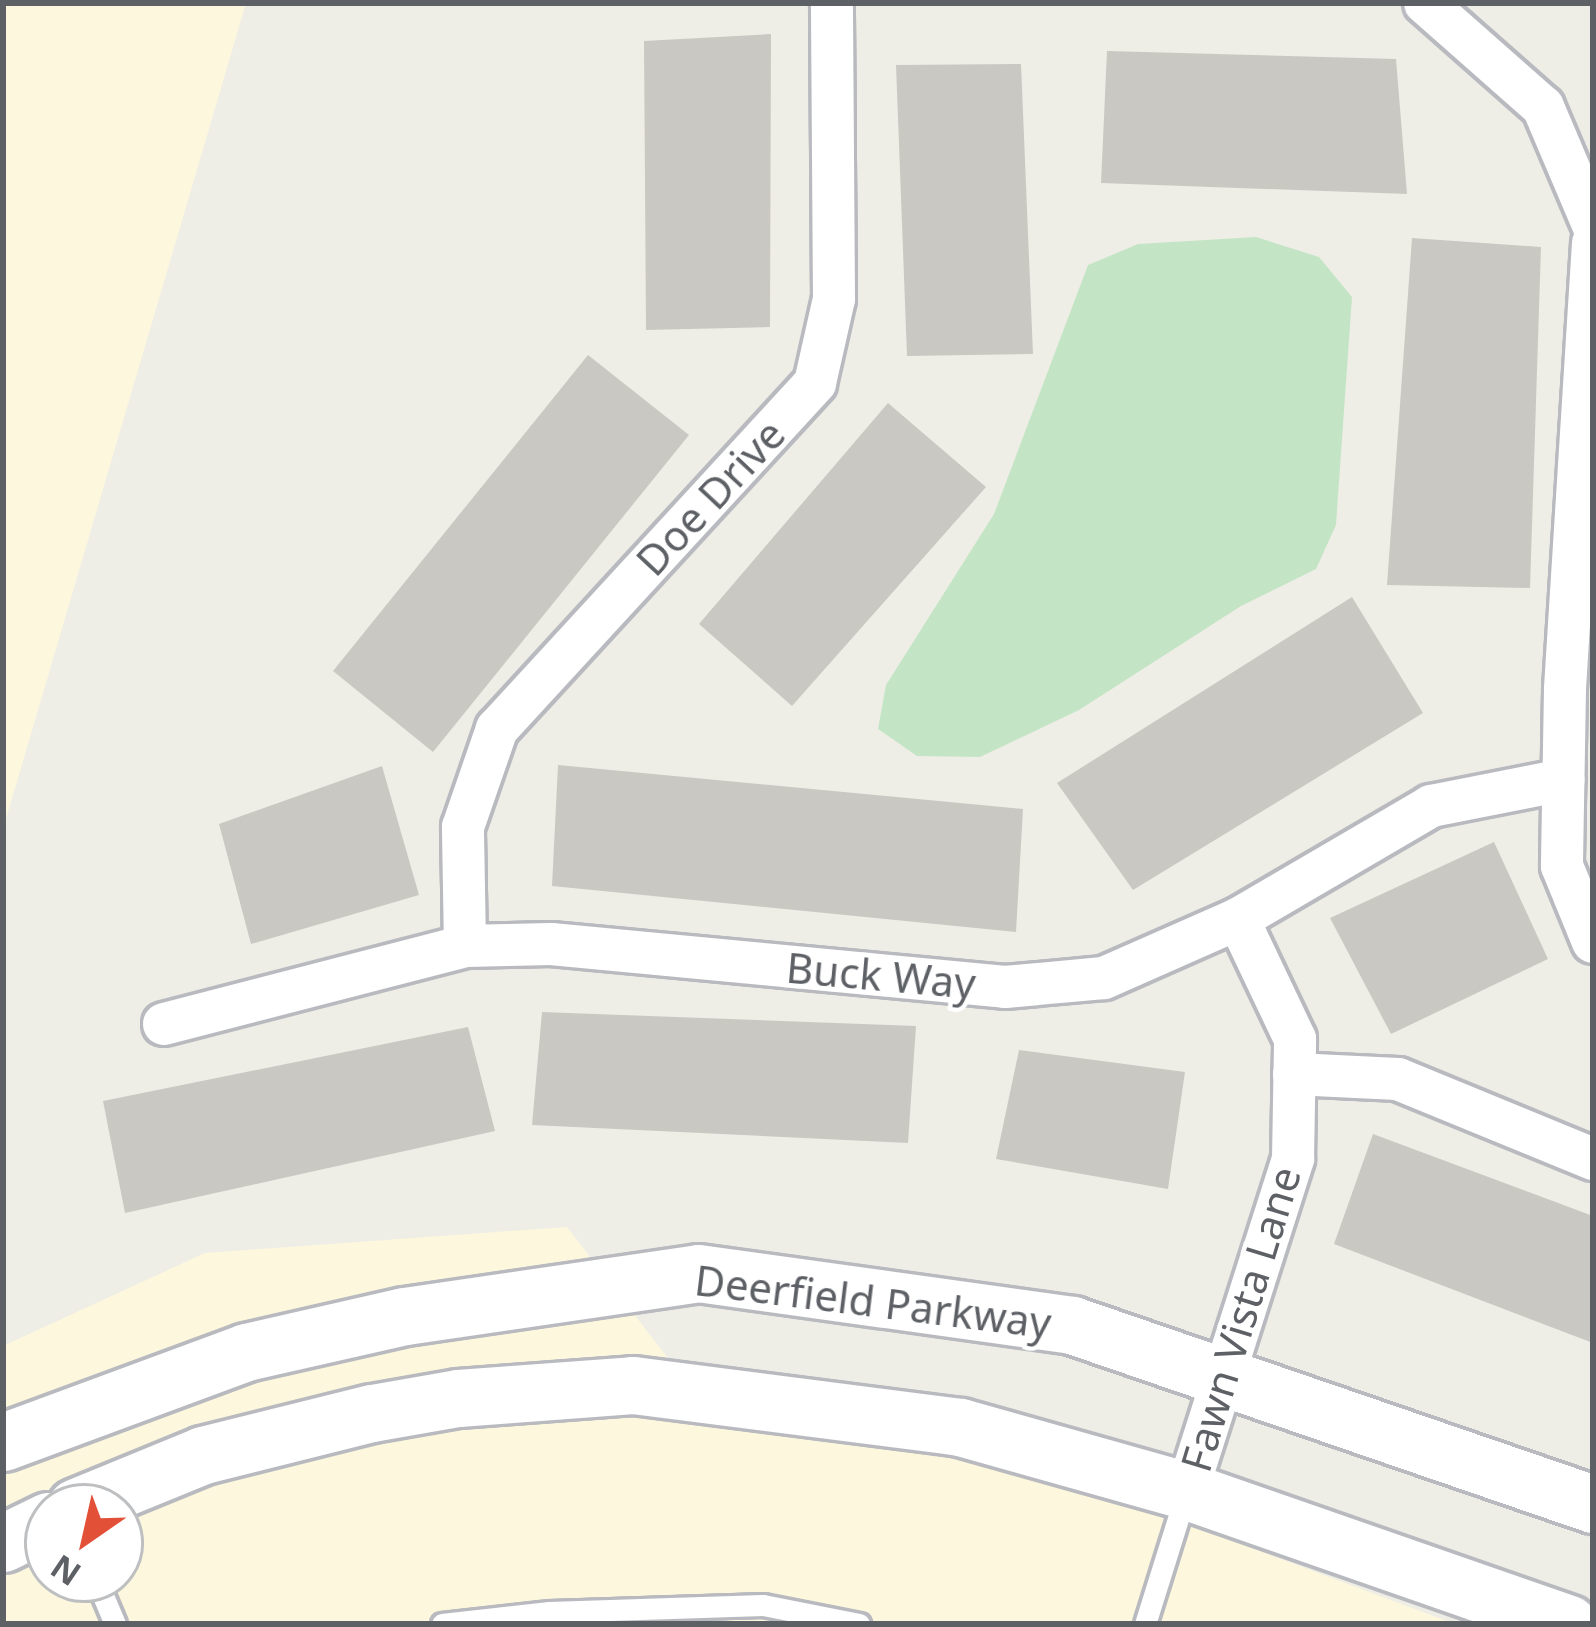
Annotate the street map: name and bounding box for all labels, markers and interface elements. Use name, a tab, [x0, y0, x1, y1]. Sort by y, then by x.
street label: Doe Drive	[625, 409, 795, 585]
street label: Buck Way	[784, 942, 978, 1008]
street label: Fawn Vista Lane	[1170, 1160, 1310, 1478]
street label: Deerfield Parkway	[692, 1254, 1054, 1348]
north arrow	[24, 1483, 144, 1603]
text: N	[42, 1545, 89, 1597]

